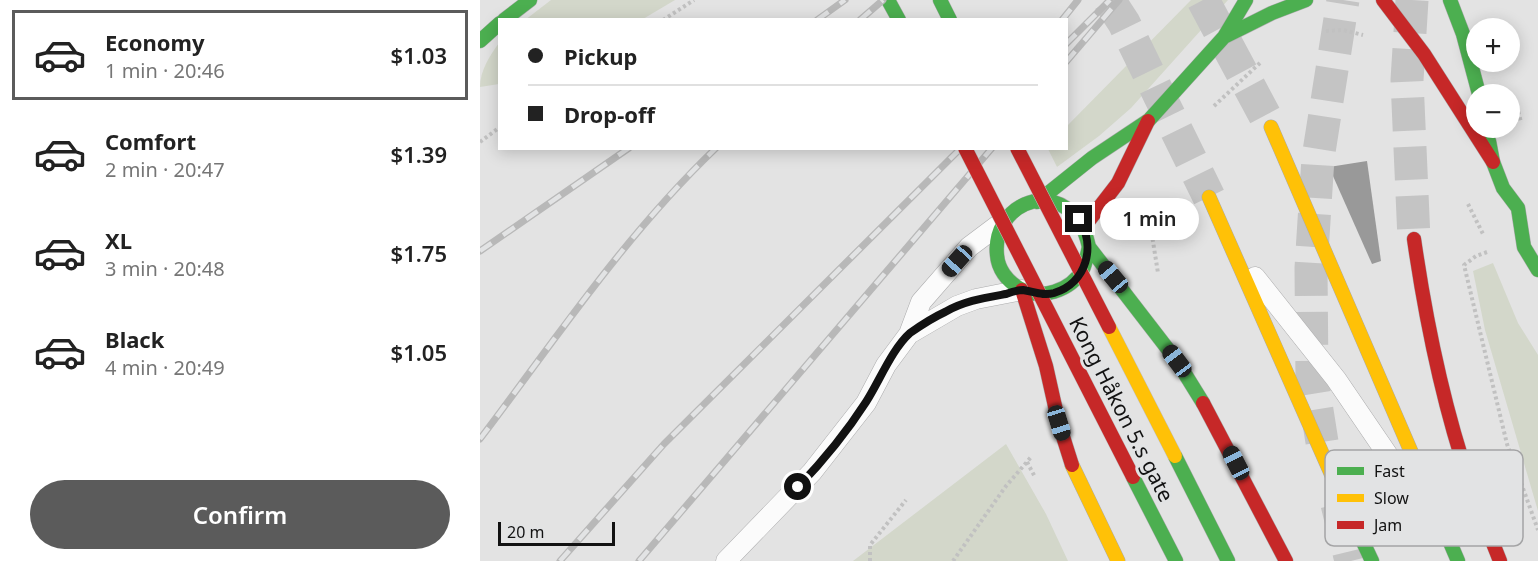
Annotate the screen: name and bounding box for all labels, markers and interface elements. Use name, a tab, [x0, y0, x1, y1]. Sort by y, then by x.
map controls	[1466, 18, 1520, 138]
button: +	[1466, 18, 1520, 72]
text: Economy	[105, 27, 204, 57]
icon: car	[33, 28, 87, 82]
text: $1.03	[391, 40, 447, 70]
text: Pickup	[564, 41, 637, 71]
text: 1 min · 20:46	[105, 57, 225, 84]
button: −	[1466, 84, 1520, 138]
text: Drop-off	[564, 99, 655, 129]
text: Comfort	[105, 126, 196, 156]
icon: car	[33, 127, 87, 181]
text: $1.39	[391, 139, 447, 169]
text: 2 min · 20:47	[105, 156, 225, 183]
callout: 1 min	[1100, 198, 1199, 240]
route end	[1065, 205, 1092, 232]
text: 1 min	[1122, 205, 1177, 232]
text: XL	[105, 225, 132, 255]
icon: car	[33, 226, 87, 280]
text: $1.75	[391, 238, 447, 268]
car	[938, 242, 976, 280]
text: 3 min · 20:48	[105, 255, 225, 282]
car	[1095, 257, 1131, 297]
street label: Kong Håkon 5.s gate	[1063, 312, 1181, 506]
text: Black	[105, 324, 164, 354]
icon: car	[33, 325, 87, 379]
text: $1.05	[391, 337, 447, 367]
car	[1159, 341, 1195, 381]
text: 4 min · 20:49	[105, 354, 225, 381]
car	[1045, 403, 1073, 443]
car	[1220, 443, 1252, 483]
legend	[1325, 450, 1523, 546]
text: Fast	[1374, 460, 1405, 482]
route start	[784, 473, 811, 500]
button: Confirm	[30, 480, 450, 549]
text: Slow	[1374, 487, 1409, 509]
text: Jam	[1372, 514, 1402, 536]
scale bar	[498, 519, 615, 546]
text: 20 m	[507, 521, 544, 543]

